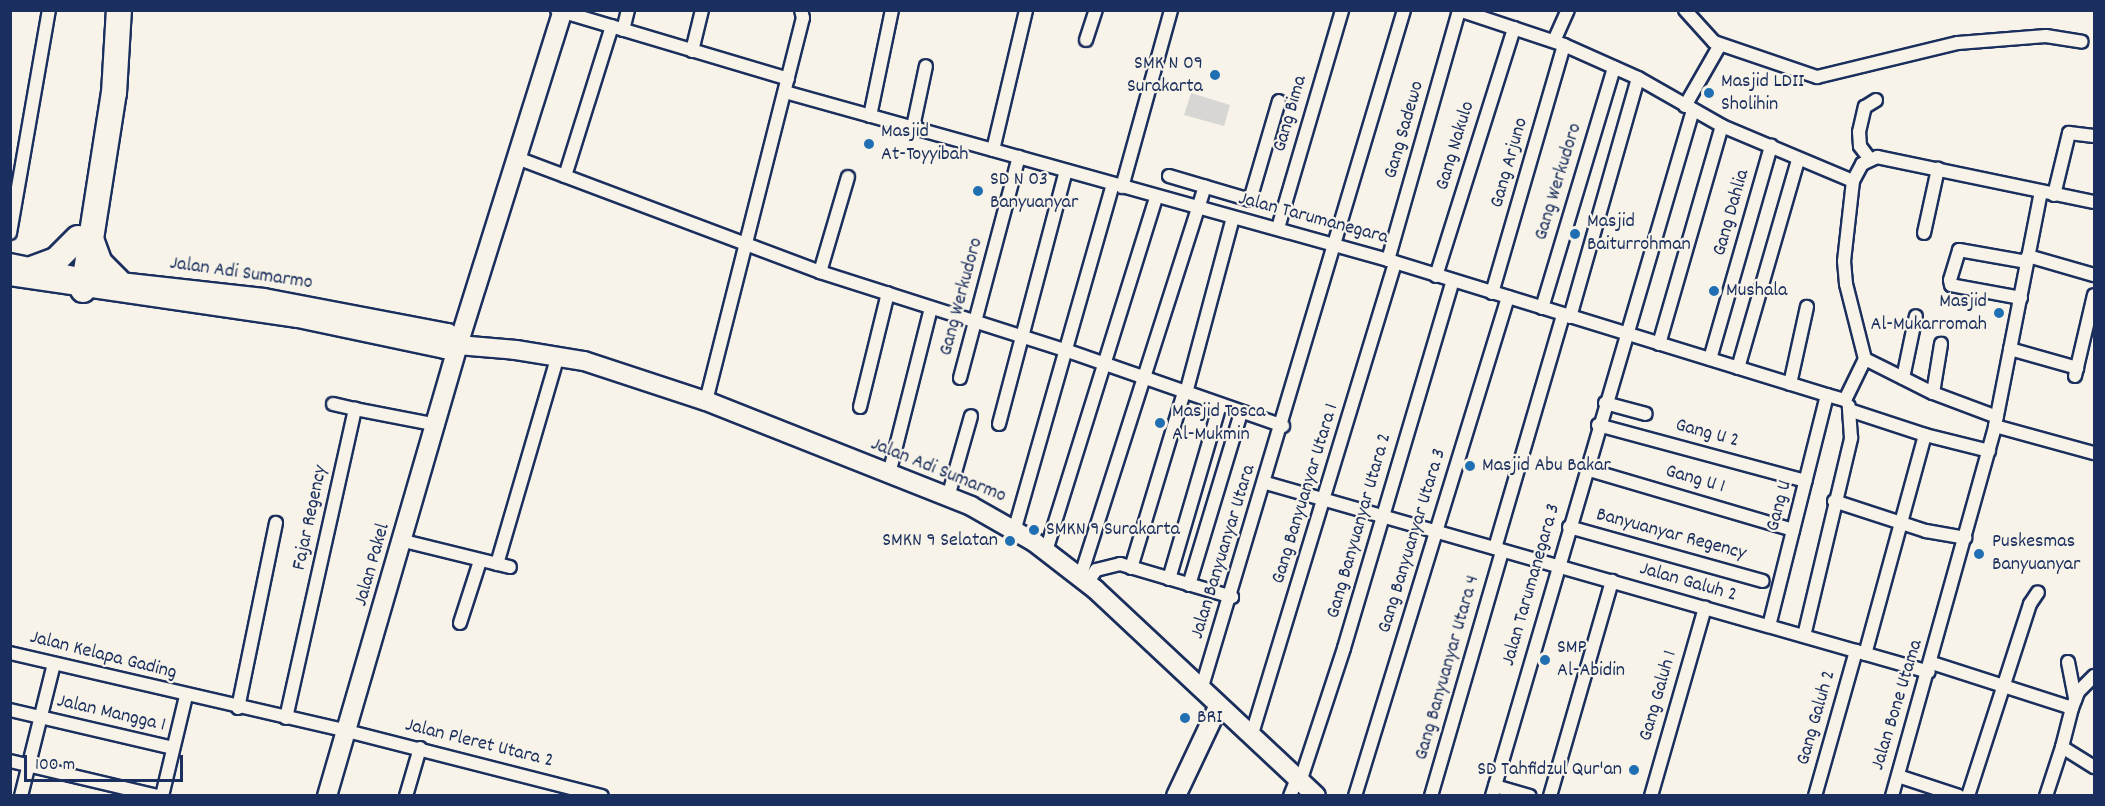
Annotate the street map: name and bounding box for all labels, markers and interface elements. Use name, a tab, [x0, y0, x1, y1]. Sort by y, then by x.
place label: SMK N 09 Surakarta	[1127, 52, 1203, 99]
marker: SMK N 09 Surakarta	[1208, 68, 1222, 82]
place label: Masjid LDII Sholihin	[1721, 70, 1804, 117]
street label: Gang Bima	[1269, 73, 1313, 155]
street label: Gang Sadewo	[1380, 79, 1430, 181]
marker: Masjid LDII Sholihin	[1702, 86, 1716, 100]
street label: Gang Nakulo	[1431, 99, 1481, 193]
street label: Gang Arjuno	[1486, 115, 1534, 211]
place label: Masjid At-Toyyibah	[881, 120, 968, 167]
street label: Gang Werkudoro	[1530, 121, 1588, 243]
marker: Masjid At-Toyyibah	[862, 137, 876, 151]
street label: Gang Dahlia	[1708, 167, 1756, 259]
place label: SD N 03 Banyuanyar	[990, 168, 1078, 215]
marker: SD N 03 Banyuanyar	[971, 184, 985, 198]
street label: Jalan Tarumanegara	[1235, 187, 1391, 251]
place label: Masjid Baiturrohman	[1587, 210, 1691, 257]
marker: Masjid Baiturrohman	[1568, 227, 1582, 241]
street label: Gang Werkudoro	[935, 235, 989, 359]
street label: Jalan Adi Sumarmo	[168, 252, 314, 296]
place label: Mushala	[1726, 279, 1787, 303]
marker: Mushala	[1707, 284, 1721, 298]
place label: Masjid Al-Mukarromah	[1871, 290, 1987, 337]
marker: Masjid Al-Mukarromah	[1992, 306, 2006, 320]
place label: Masjid Tosca Al-Mukmin	[1172, 400, 1265, 447]
street label: Gang Banyuanyar Utara 1	[1267, 401, 1345, 587]
street label: Gang U 2	[1672, 414, 1742, 454]
marker: Masjid Tosca Al-Mukmin	[1153, 416, 1167, 430]
street label: Gang Banyuanyar Utara 2	[1322, 431, 1398, 621]
street label: Jalan Adi Sumarmo	[867, 433, 1009, 509]
street label: Gang Banyuanyar Utara 3	[1374, 446, 1452, 636]
place label: Masjid Abu Bakar	[1482, 454, 1611, 478]
marker: Masjid Abu Bakar	[1463, 459, 1477, 473]
street label: Gang U 1	[1663, 460, 1727, 500]
street label: Jalan Banyuanyar Utara	[1186, 462, 1262, 642]
street label: Fajar Regency	[288, 463, 334, 573]
street label: Gang U	[1762, 478, 1798, 534]
street label: Jalan Tarumanegara 3	[1497, 501, 1567, 669]
street label: Banyuanyar Regency	[1593, 503, 1749, 567]
place label: SMKN 9 Surakarta	[1046, 518, 1180, 542]
street label: Jalan Pakel	[350, 521, 396, 609]
marker: SMKN 9 Surakarta	[1027, 523, 1041, 537]
place label: SMKN 9 Selatan	[882, 529, 998, 553]
place label: Puskesmas Banyuanyar	[1992, 530, 2080, 577]
marker: SMKN 9 Selatan	[1003, 534, 1017, 548]
marker: Puskesmas Banyuanyar	[1970, 545, 1988, 563]
street label: Jalan Galuh 2	[1637, 558, 1739, 608]
street label: Gang Banyuanyar Utara 4	[1410, 573, 1486, 763]
street label: Jalan Kelapa Gading	[27, 626, 179, 686]
place label: SMP Al-Abidin	[1557, 636, 1625, 683]
street label: Jalan Bone Utama	[1867, 637, 1929, 773]
street label: Gang Galuh 1	[1635, 648, 1683, 744]
marker: SMP Al-Abidin	[1538, 653, 1552, 667]
street label: Gang Galuh 2	[1792, 668, 1842, 768]
street label: Jalan Mangga 1	[54, 690, 168, 738]
place label: BRI	[1197, 706, 1222, 730]
marker: BRI	[1178, 711, 1192, 725]
street label: Jalan Pleret Utara 2	[402, 714, 556, 774]
scale bar	[27, 743, 186, 781]
text: 100 m	[35, 753, 75, 778]
place label: SD Tahfidzul Qur'an	[1477, 758, 1622, 782]
marker: SD Tahfidzul Qur'an	[1627, 763, 1641, 777]

